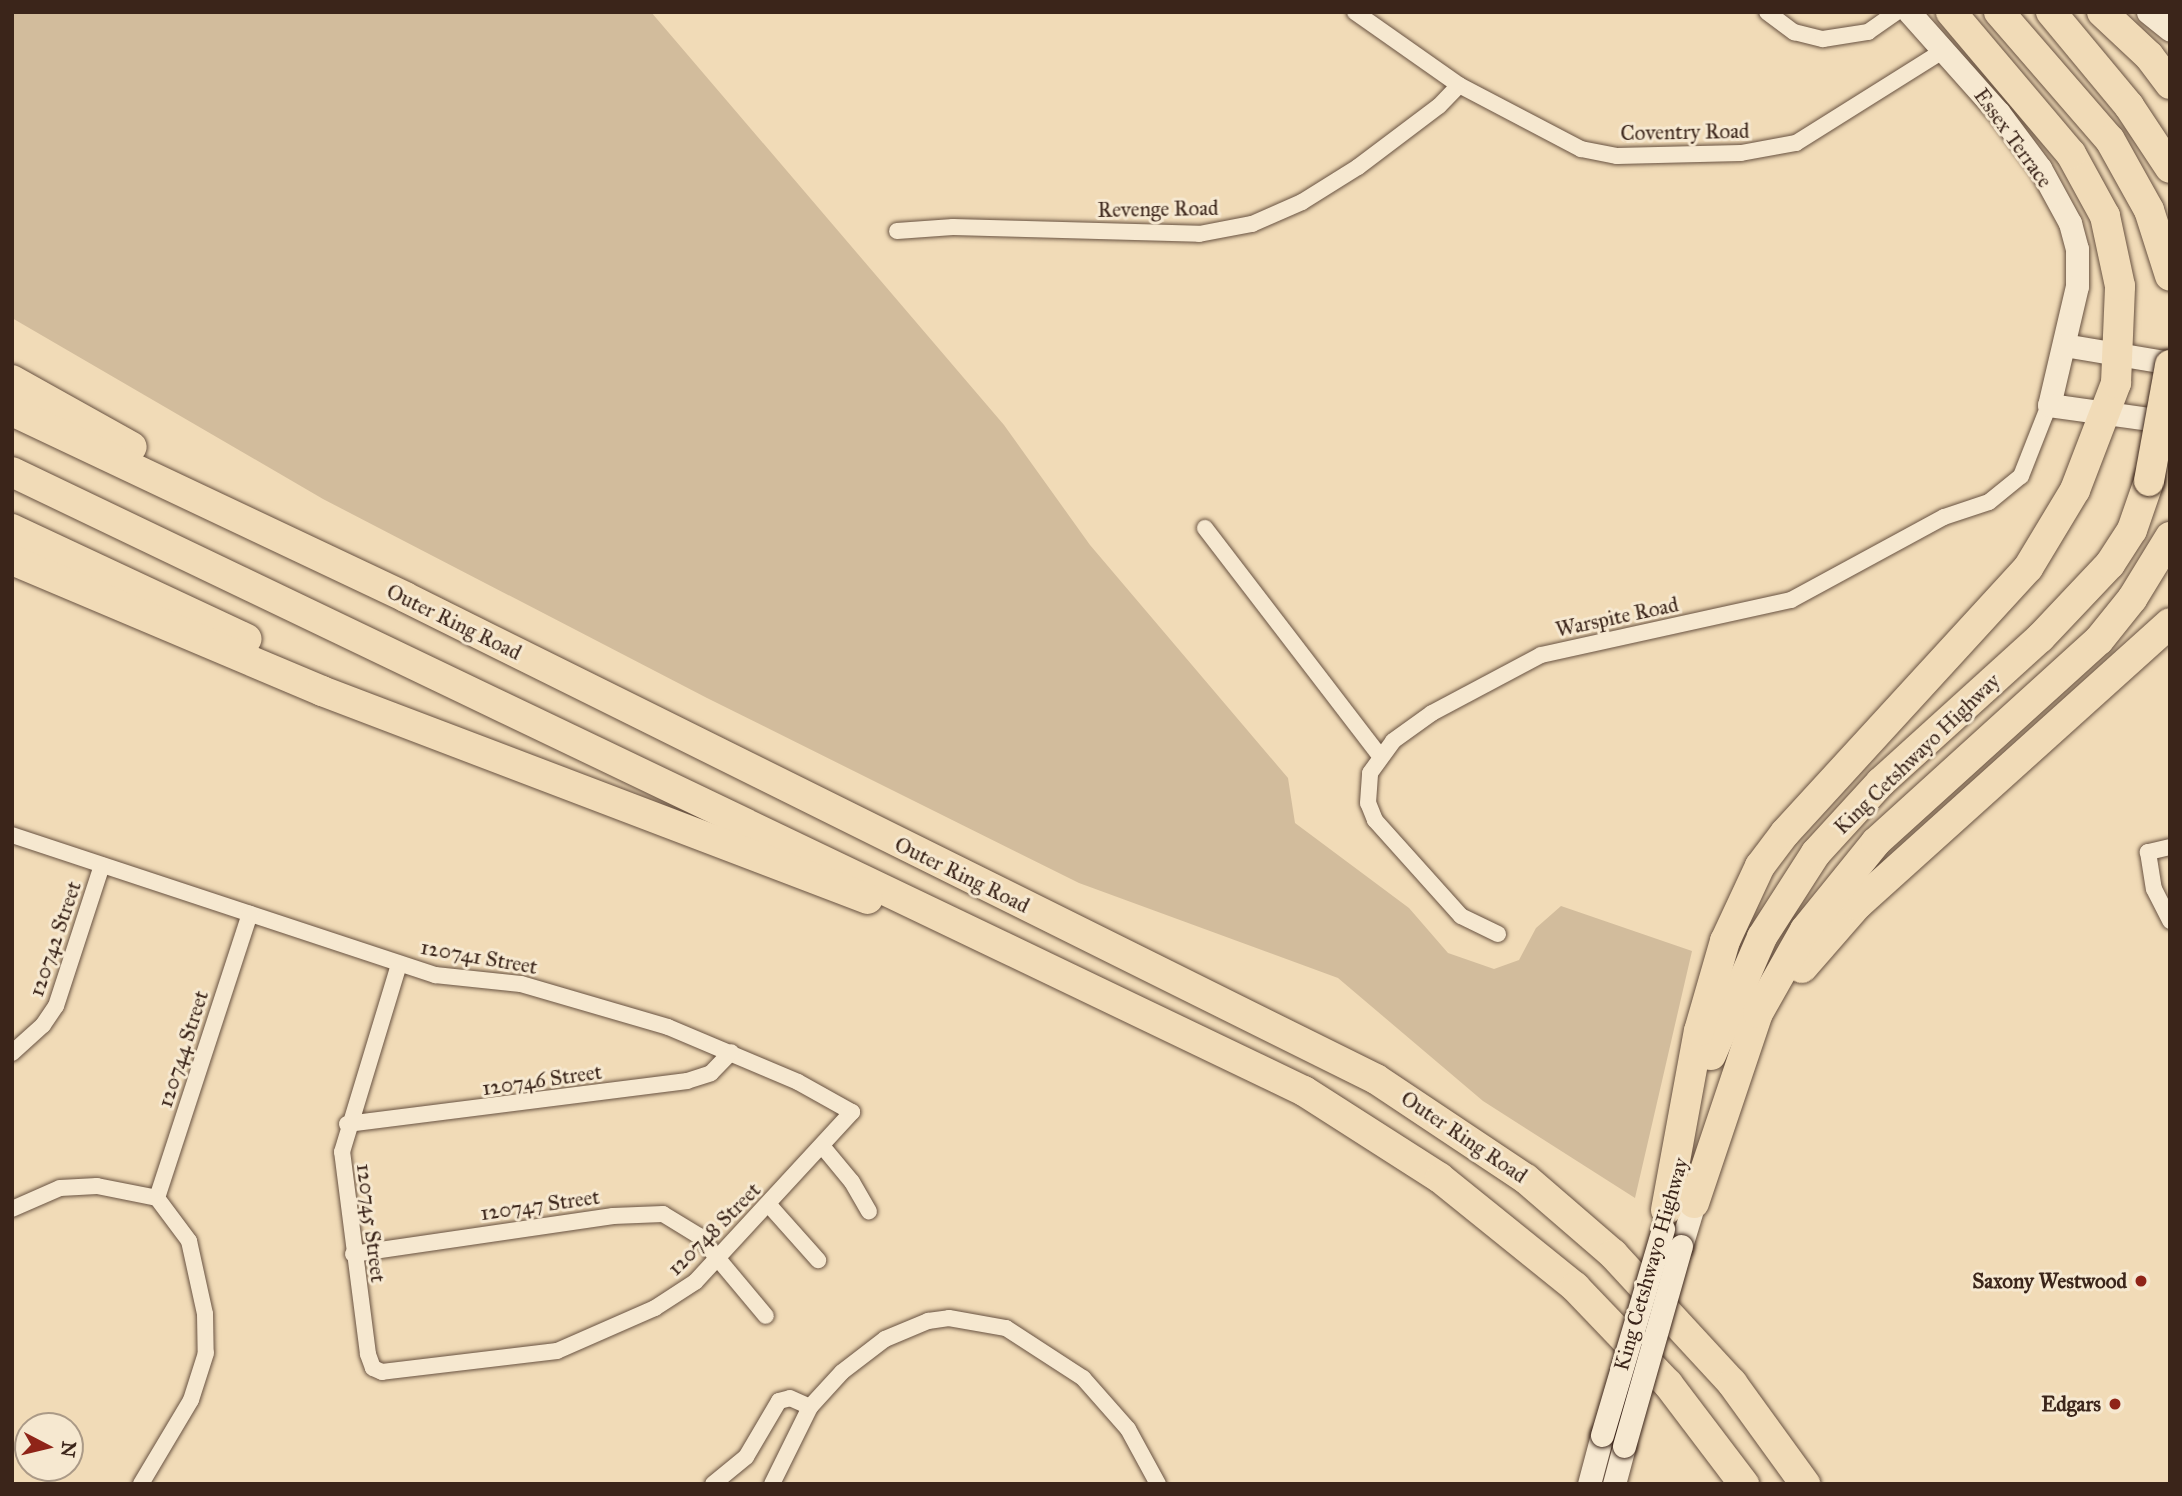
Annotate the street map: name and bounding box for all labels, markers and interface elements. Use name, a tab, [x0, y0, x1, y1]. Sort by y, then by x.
street label: Essex Terrace	[1969, 83, 2057, 193]
street label: Coventry Road	[1620, 118, 1750, 146]
street label: Revenge Road	[1097, 195, 1219, 223]
street label: Outer Ring Road	[383, 579, 525, 665]
street label: Warspite Road	[1553, 592, 1681, 642]
street label: King Cetshwayo Highway	[1829, 668, 2005, 840]
street label: Outer Ring Road	[891, 832, 1033, 918]
street label: 120742 Street	[23, 878, 87, 1000]
street label: 120741 Street	[419, 934, 539, 980]
street label: 120744 Street	[152, 987, 214, 1111]
street label: 120746 Street	[480, 1059, 604, 1101]
street label: Outer Ring Road	[1396, 1086, 1532, 1188]
street label: King Cetshwayo Highway	[1608, 1155, 1694, 1373]
street label: 120745 Street	[351, 1162, 391, 1284]
street label: 120748 Street	[662, 1177, 766, 1281]
street label: 120747 Street	[479, 1184, 601, 1226]
place label: Saxony Westwood	[1972, 1268, 2127, 1294]
marker: Saxony Westwood	[2133, 1273, 2149, 1289]
place label: Edgars	[2041, 1391, 2101, 1417]
marker: Edgars	[2107, 1396, 2123, 1412]
north arrow	[14, 1412, 84, 1482]
text: N	[56, 1440, 81, 1459]

